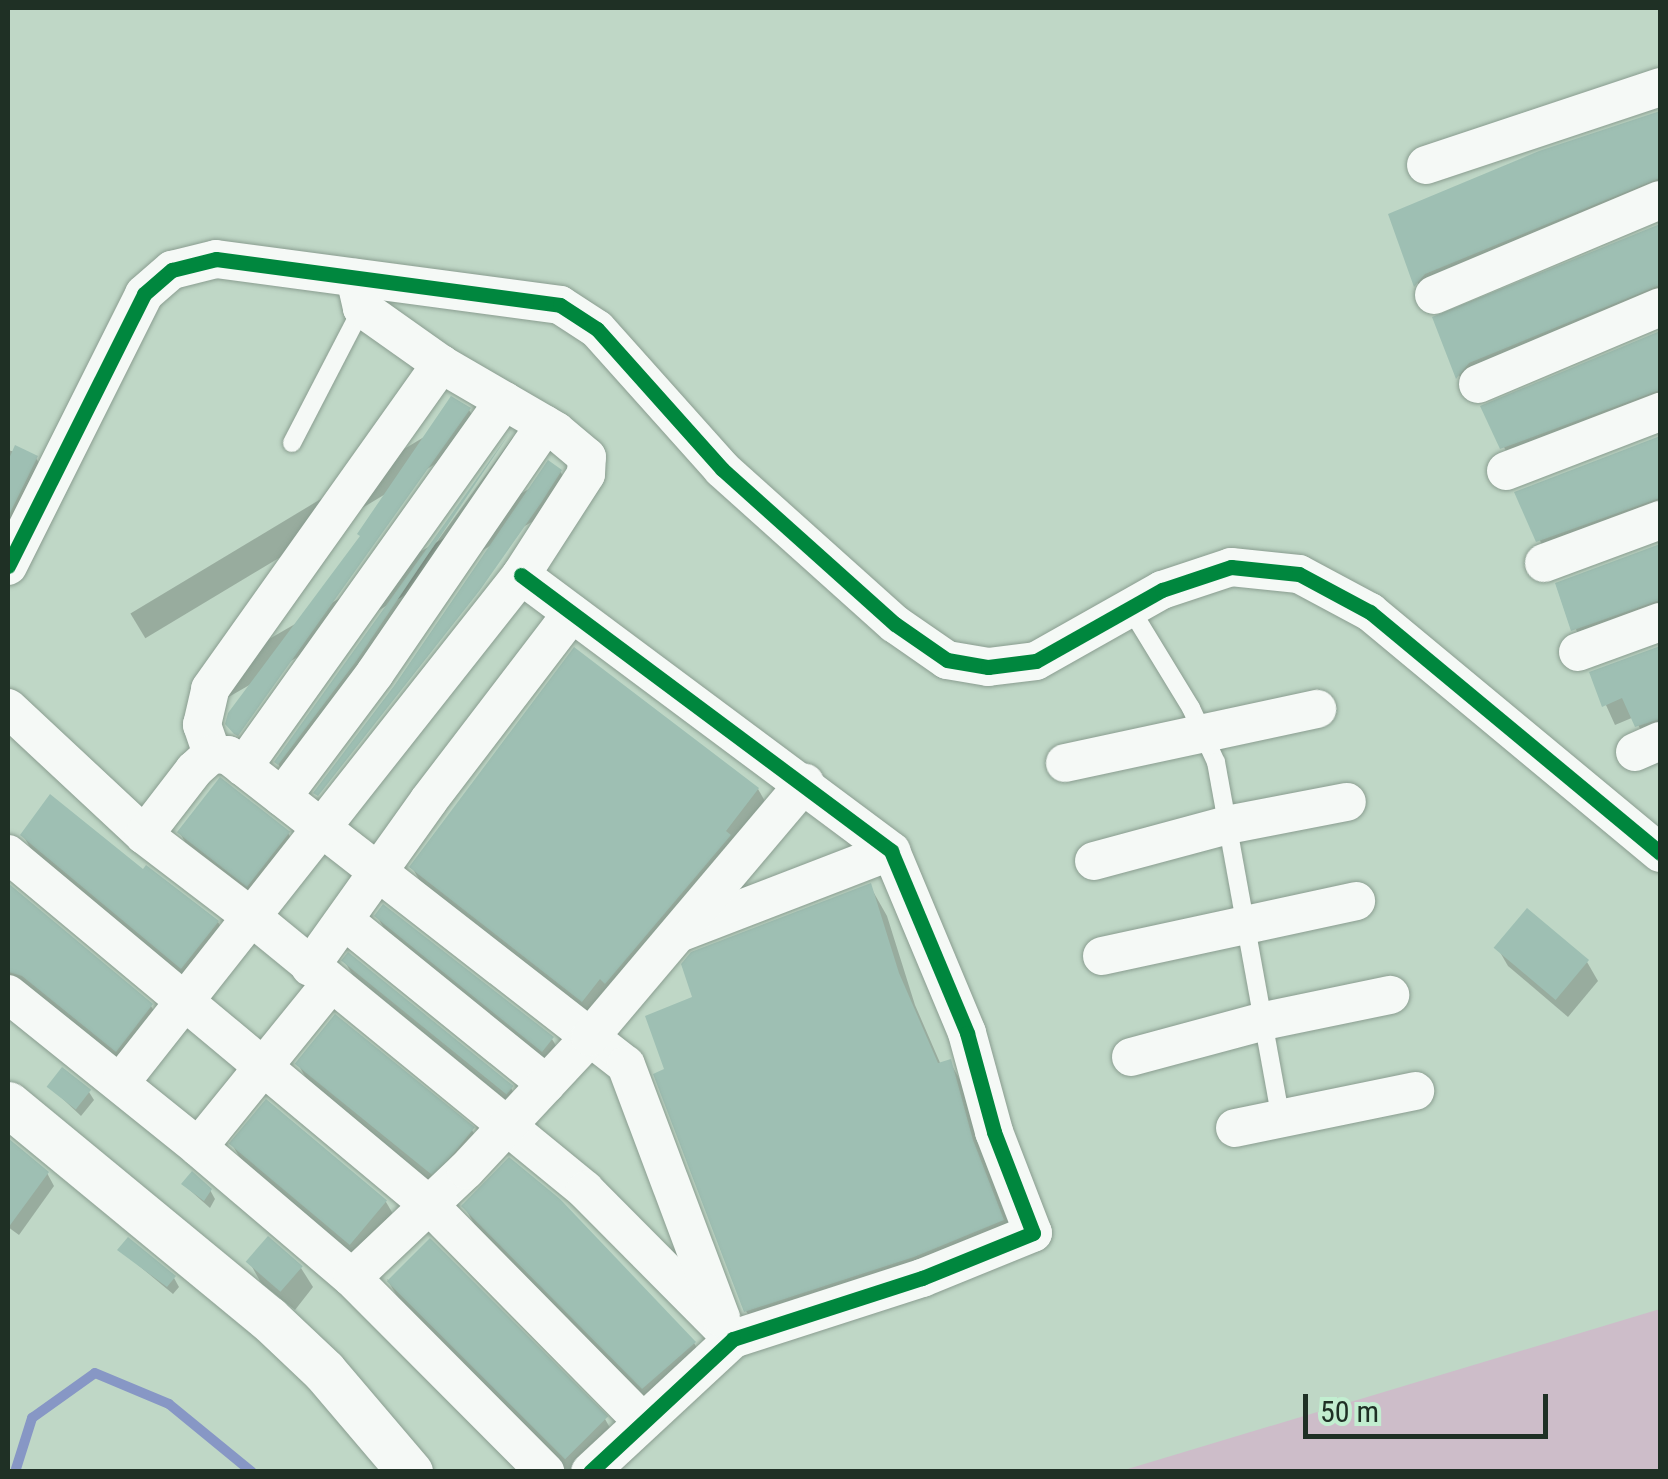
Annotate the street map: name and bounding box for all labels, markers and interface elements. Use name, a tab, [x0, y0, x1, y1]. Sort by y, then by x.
scale bar	[1308, 1374, 1553, 1436]
text: 50 m	[1320, 1394, 1379, 1429]

